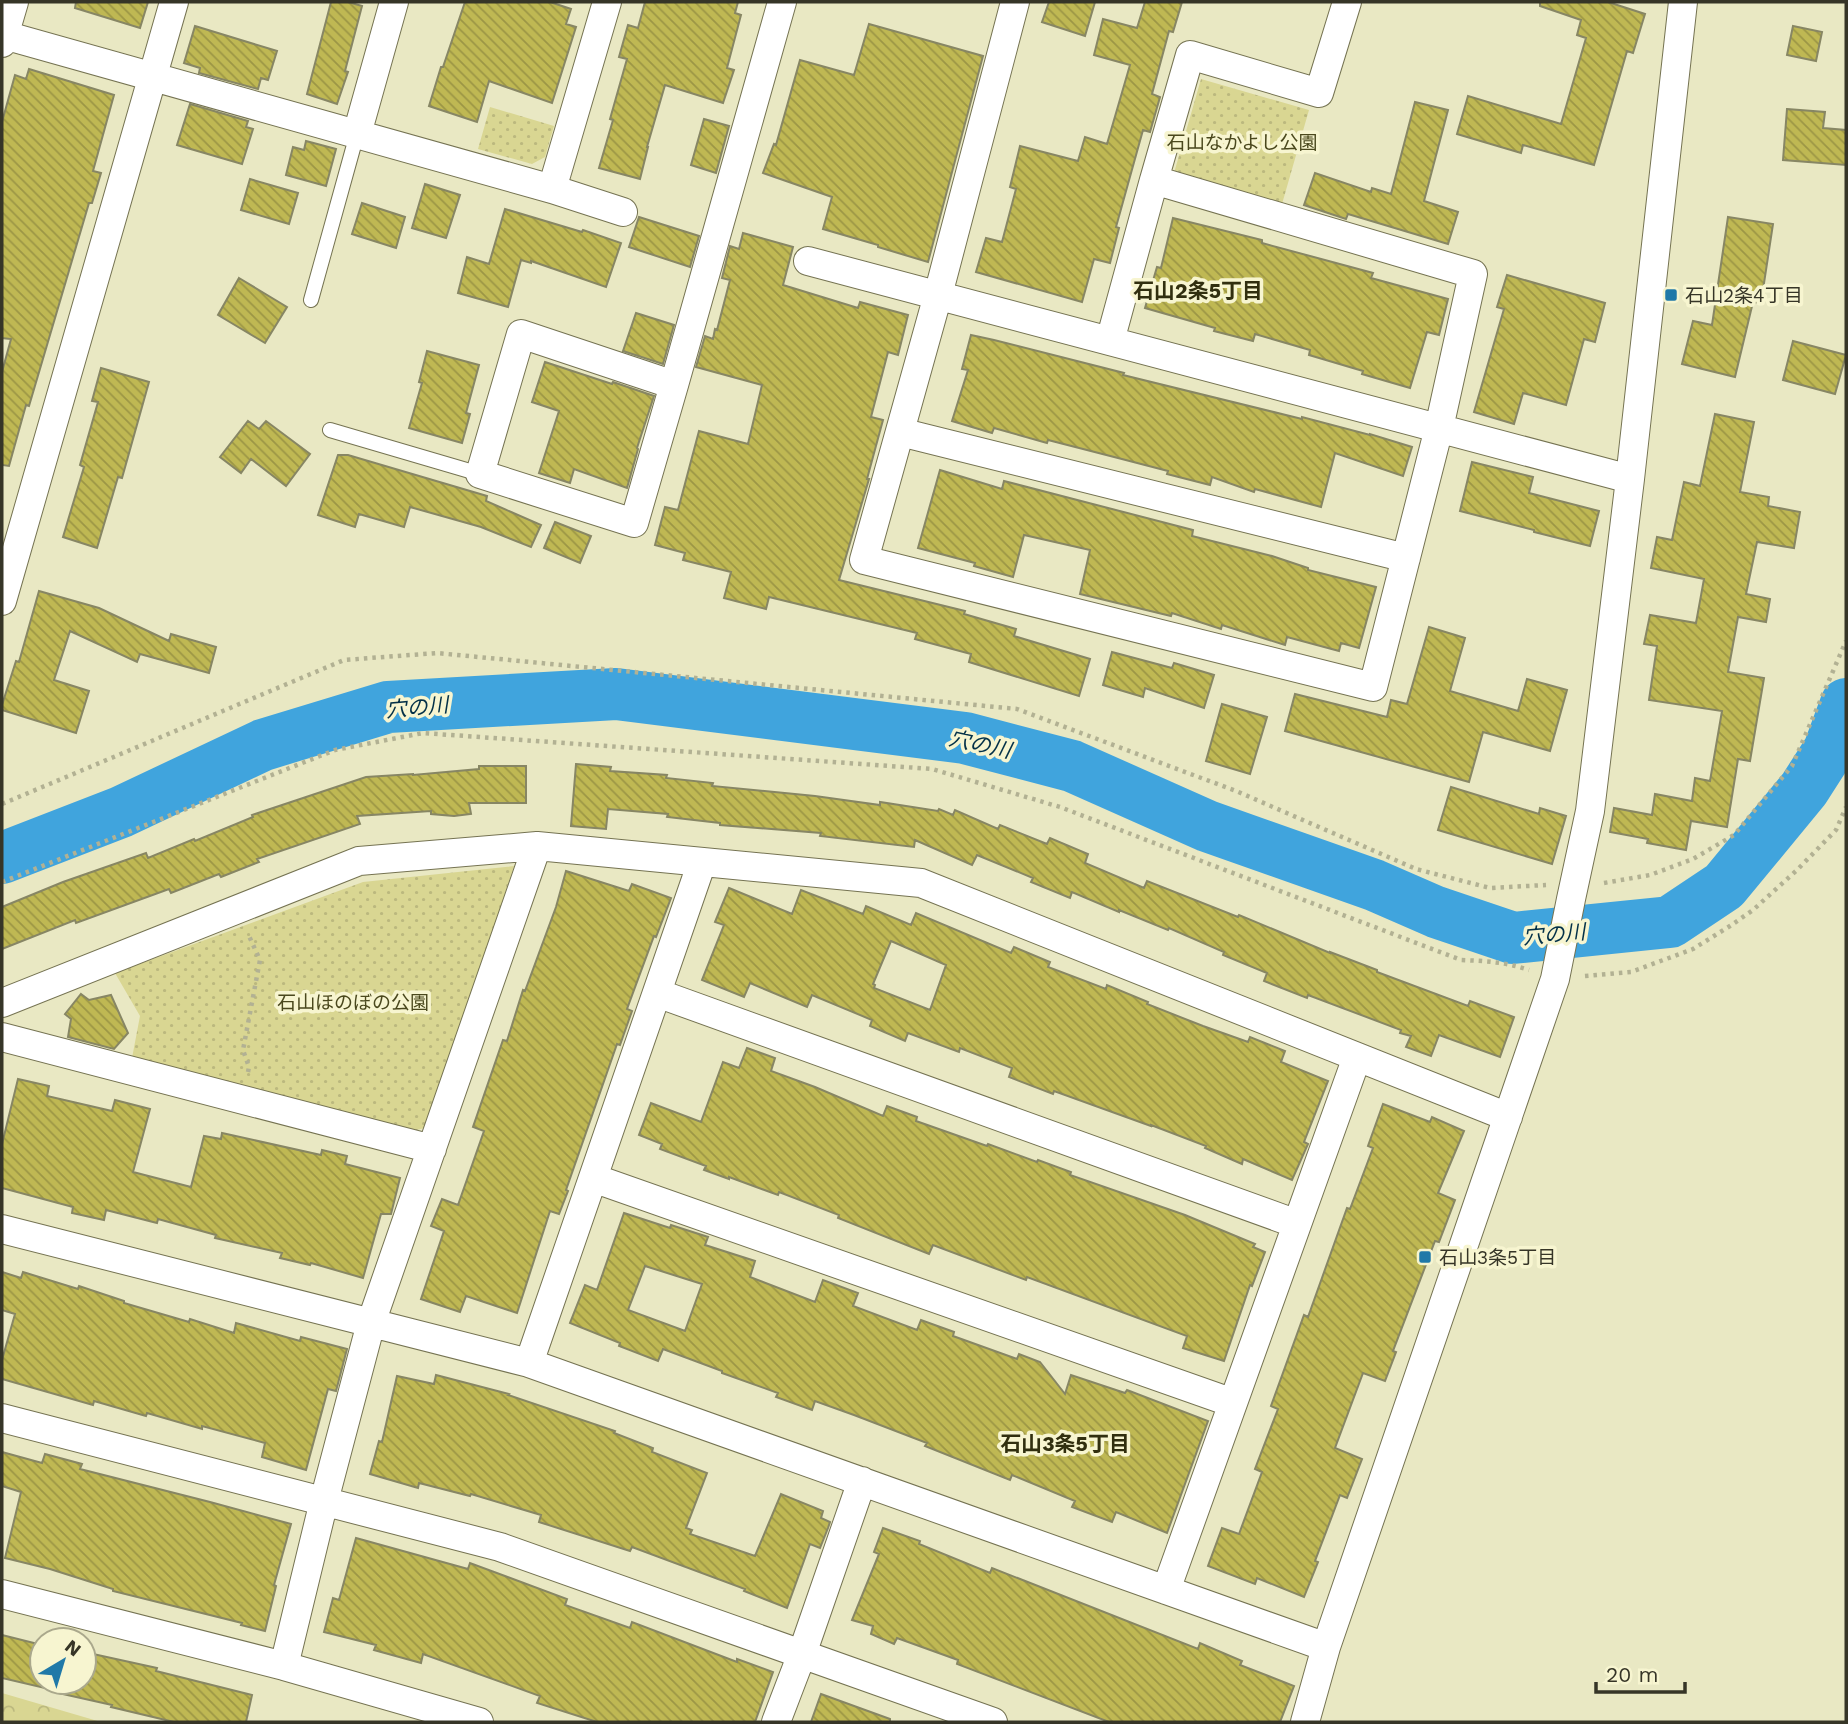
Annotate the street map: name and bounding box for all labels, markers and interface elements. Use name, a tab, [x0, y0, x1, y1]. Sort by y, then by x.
park label: 石山なかよし公園	[1166, 131, 1318, 154]
district label: 石山2条5丁目	[1133, 278, 1263, 303]
place label: 石山2条4丁目	[1685, 284, 1803, 307]
marker: 石山2条4丁目	[1663, 287, 1679, 303]
water label: 穴の川	[385, 692, 451, 722]
water label: 穴の川	[947, 725, 1015, 763]
water label: 穴の川	[1522, 919, 1588, 949]
park label: 石山ほのぼの公園	[277, 991, 429, 1014]
place label: 石山3条5丁目	[1439, 1246, 1556, 1269]
marker: 石山3条5丁目	[1417, 1249, 1433, 1265]
district label: 石山3条5丁目	[1000, 1431, 1130, 1456]
north arrow	[28, 1626, 98, 1696]
text: N	[61, 1635, 86, 1661]
scale bar	[1596, 1650, 1685, 1694]
text: 20 m	[1606, 1662, 1658, 1687]

